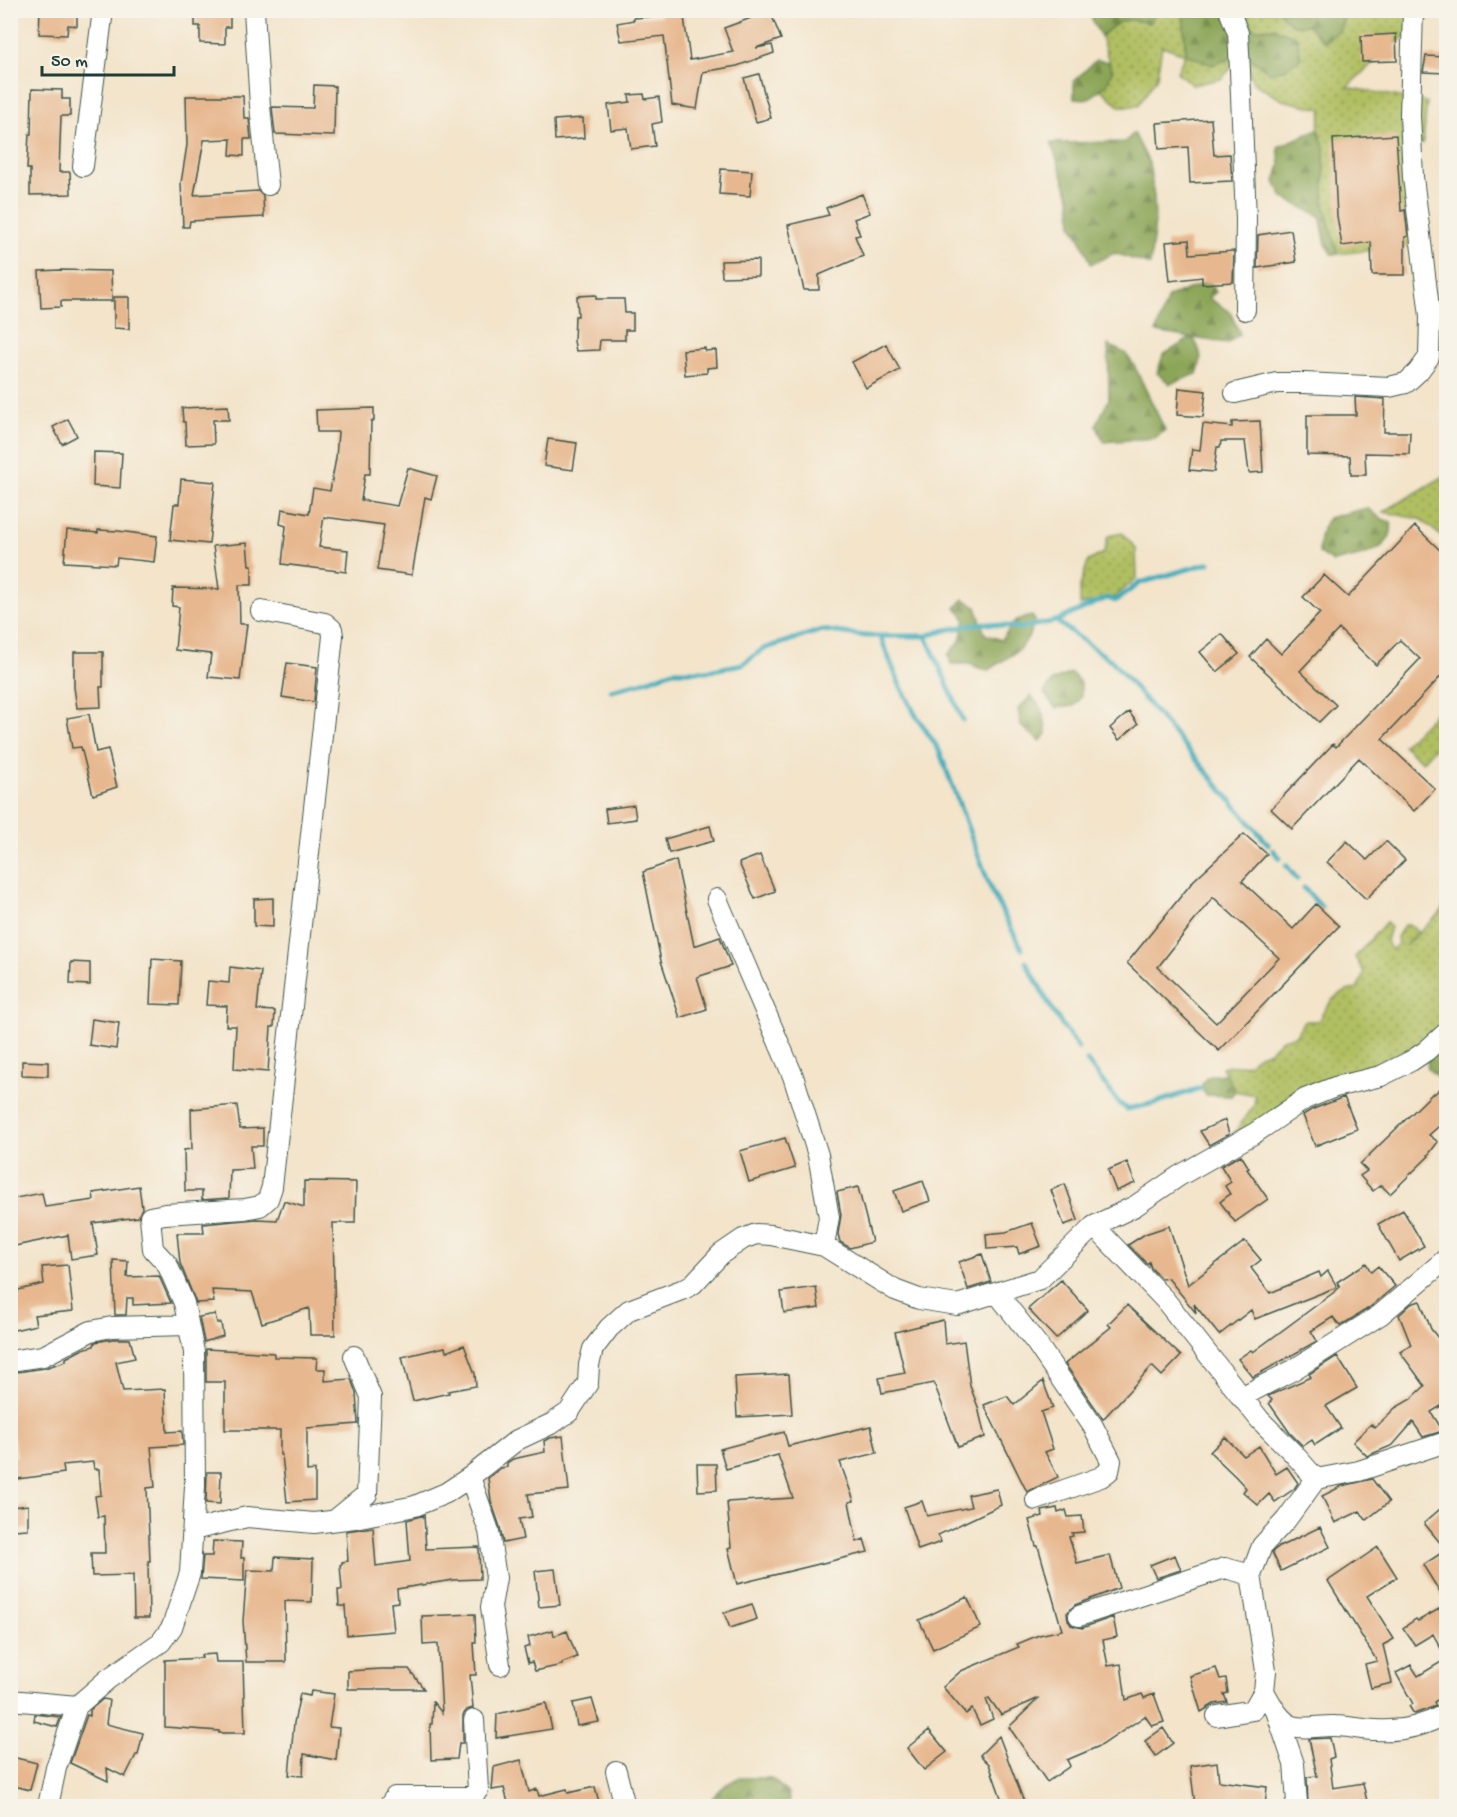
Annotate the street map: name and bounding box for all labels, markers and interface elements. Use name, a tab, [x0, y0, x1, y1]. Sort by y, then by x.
scale bar	[42, 39, 174, 77]
text: 50 m	[51, 52, 88, 73]

